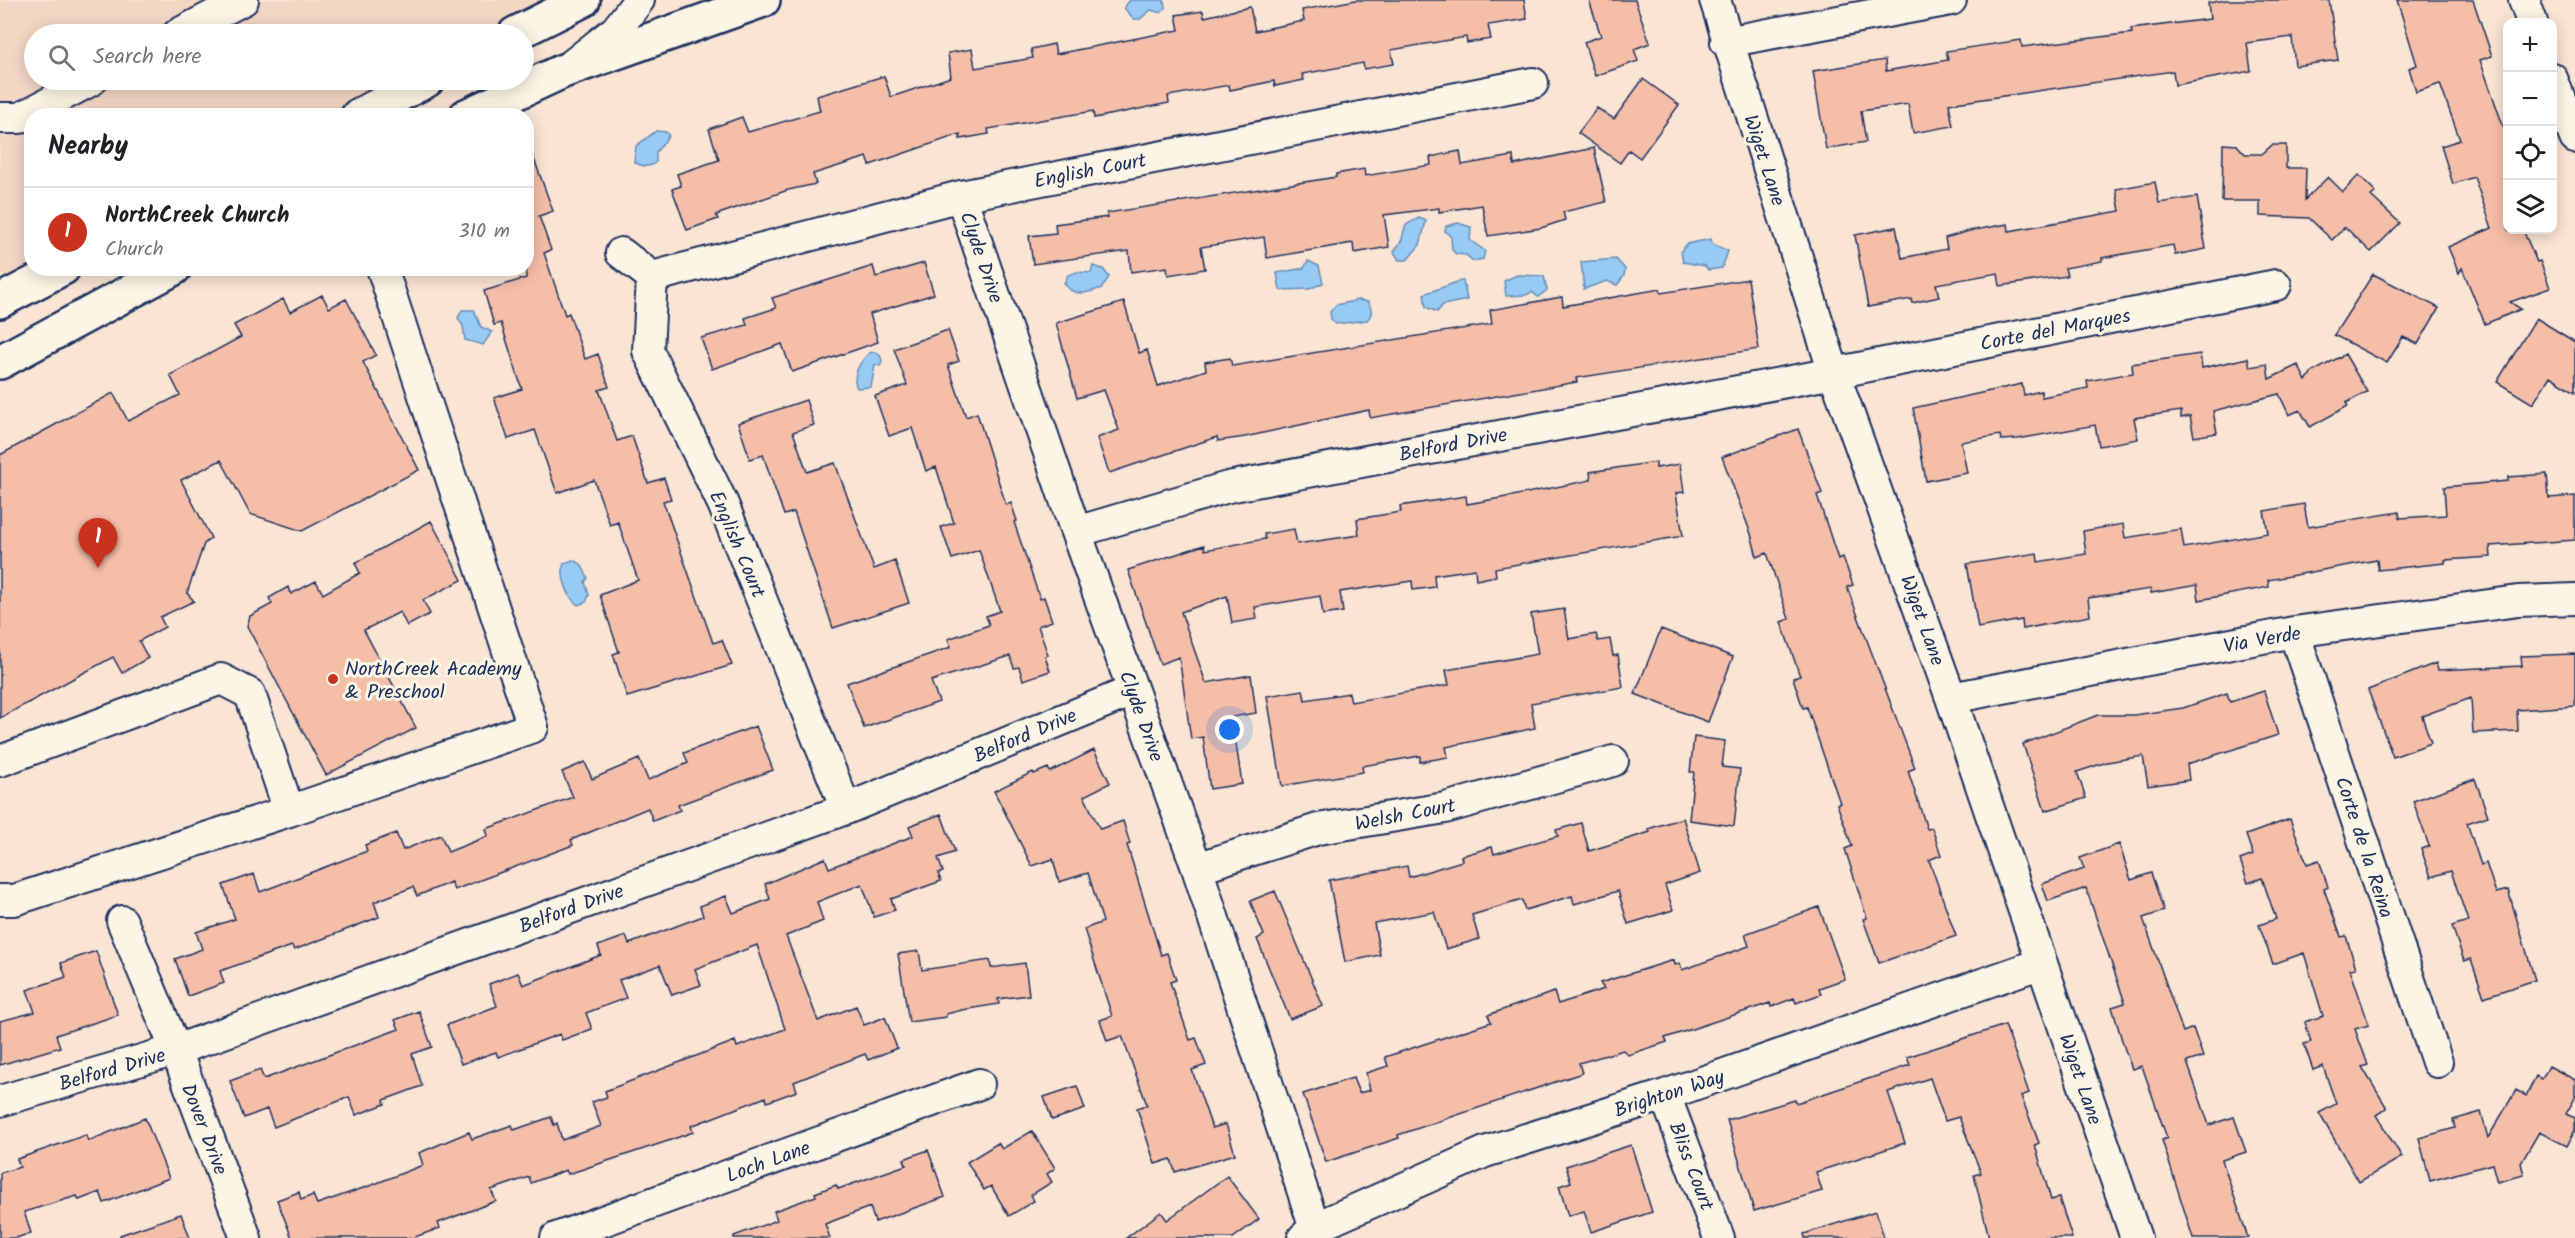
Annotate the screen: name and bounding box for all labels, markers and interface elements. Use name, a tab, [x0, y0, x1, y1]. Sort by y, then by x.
map controls	[2503, 18, 2557, 234]
button: +	[2503, 18, 2557, 72]
search box	[24, 24, 534, 90]
text: Search here	[93, 40, 201, 75]
icon: search	[45, 41, 78, 74]
button: −	[2503, 72, 2557, 126]
street label: Wiget Lane	[1733, 111, 1793, 211]
text: Nearby	[48, 126, 128, 168]
button: locate	[2503, 126, 2557, 180]
street label: English Court	[1031, 145, 1150, 199]
button: layers	[2503, 180, 2557, 234]
text: NorthCreek Church	[105, 199, 289, 234]
street label: Clyde Drive	[950, 208, 1011, 308]
text: 1	[64, 216, 71, 248]
text: 310 m	[458, 216, 510, 248]
text: Church	[105, 234, 164, 266]
street label: Corte del Marques	[1977, 301, 2134, 361]
street label: Belford Drive	[1397, 420, 1510, 472]
street label: English Court	[699, 486, 773, 604]
pin: 1	[78, 518, 118, 568]
street label: Wiget Lane	[1890, 571, 1952, 671]
street label: Via Verde	[2221, 618, 2304, 664]
place label: NorthCreek Academy & Preschool	[345, 654, 522, 709]
street label: Clyde Drive	[1109, 667, 1171, 767]
marker: NorthCreek Academy & Preschool	[326, 672, 340, 686]
street label: Belford Drive	[969, 701, 1082, 773]
your location	[1215, 715, 1244, 744]
street label: Corte de la Reina	[2325, 773, 2401, 923]
street label: Welsh Court	[1352, 790, 1459, 841]
street label: Belford Drive	[515, 876, 629, 944]
street label: Wiget Lane	[2049, 1030, 2110, 1130]
street label: Belford Drive	[55, 1040, 170, 1101]
street label: Brighton Way	[1610, 1062, 1729, 1128]
street label: Dover Drive	[171, 1079, 235, 1180]
street label: Bliss Court	[1659, 1118, 1722, 1216]
street label: Loch Lane	[722, 1133, 815, 1193]

